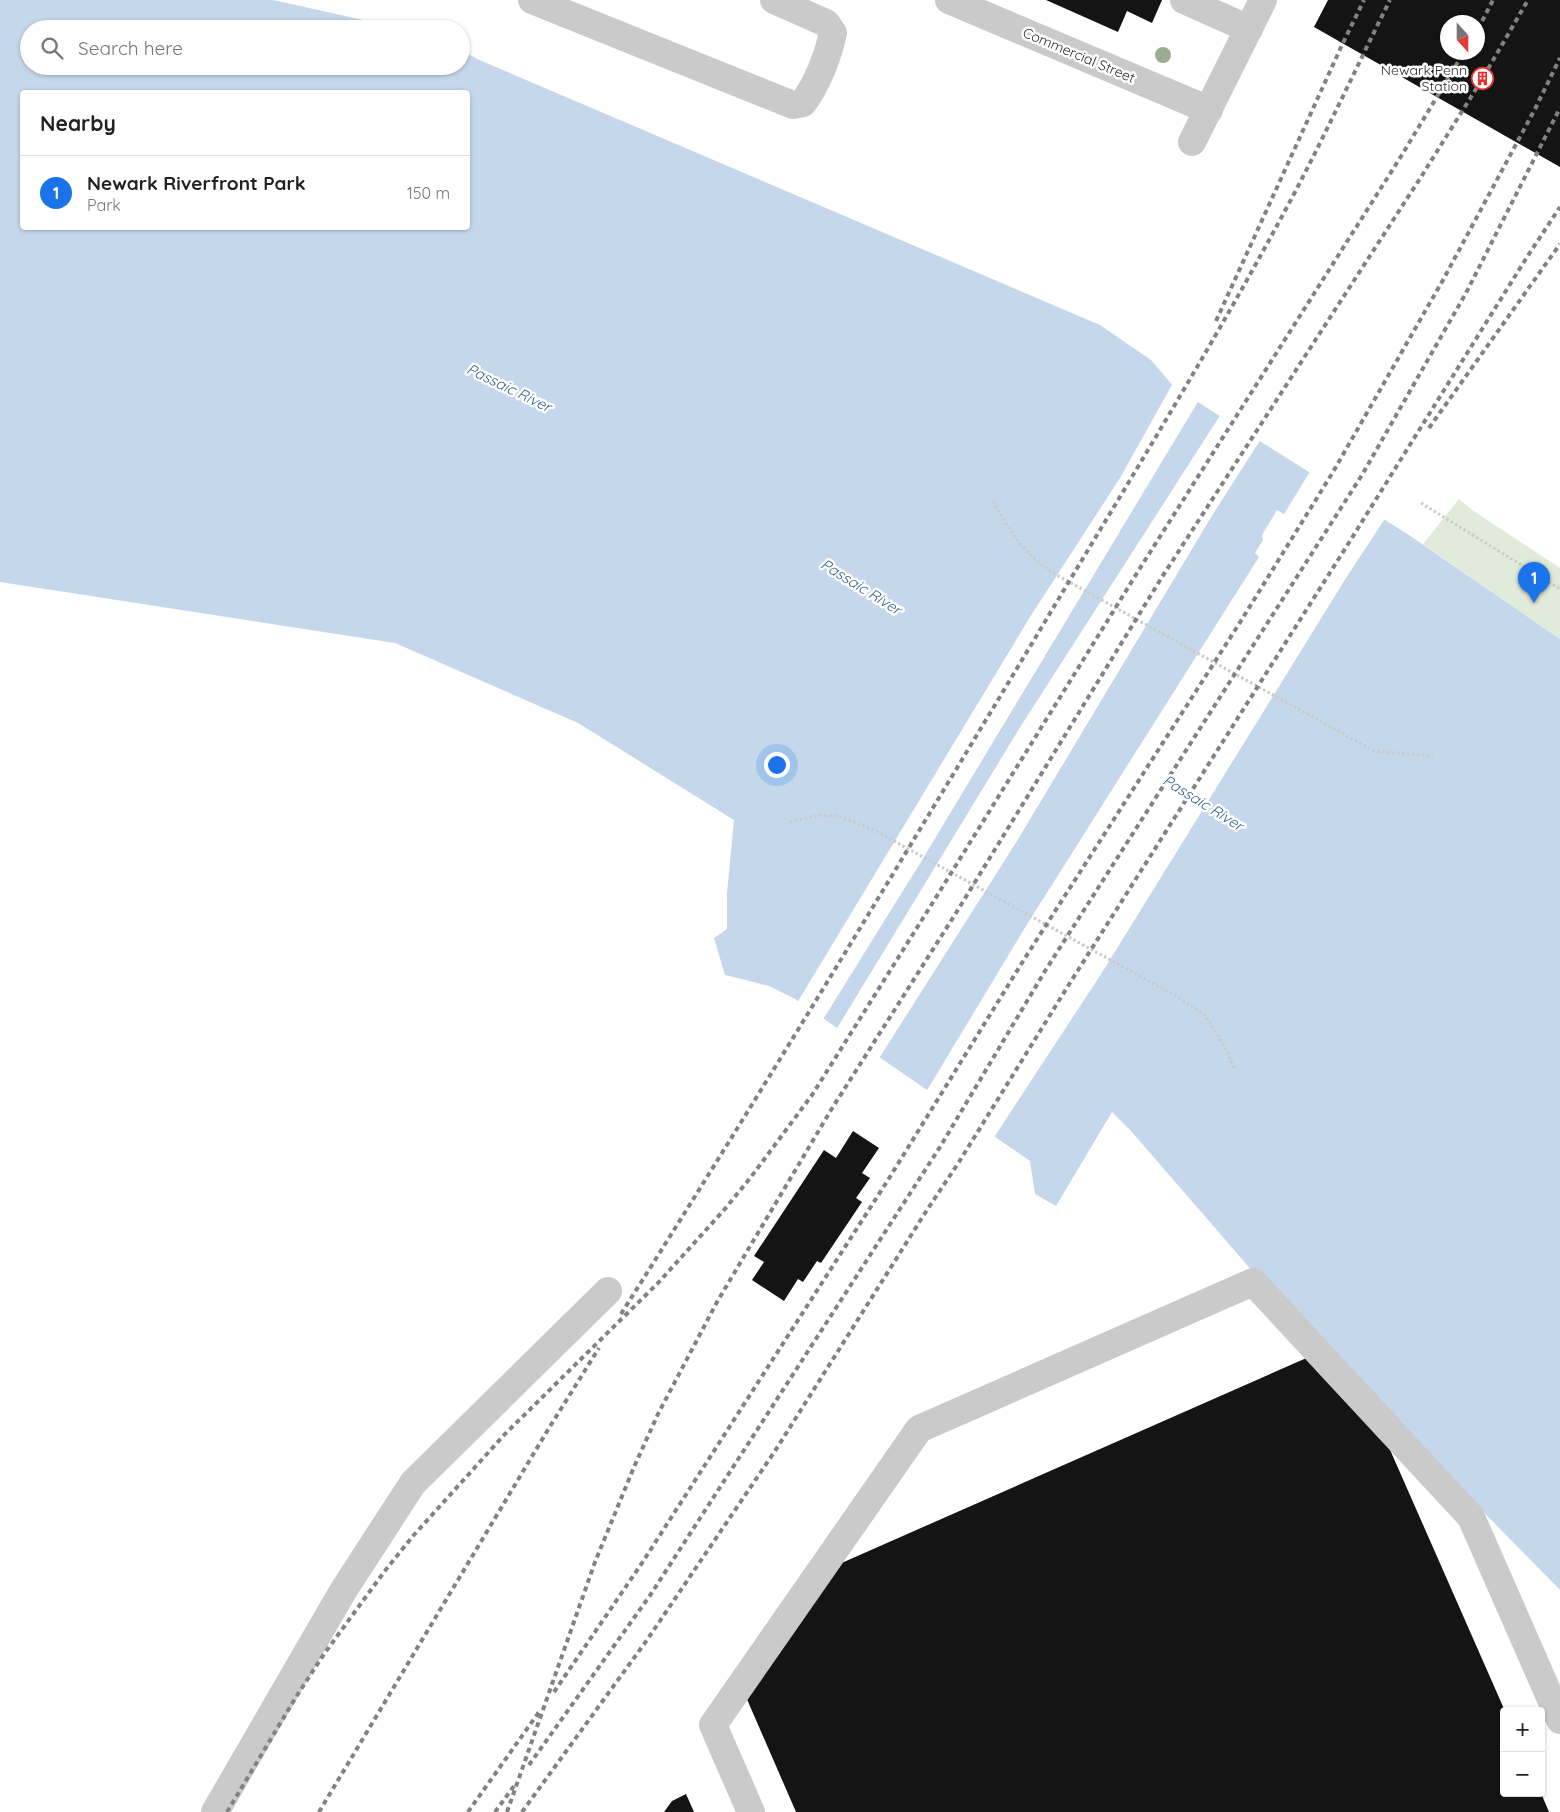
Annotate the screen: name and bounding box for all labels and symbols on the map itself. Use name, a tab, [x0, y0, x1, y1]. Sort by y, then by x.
north arrow	[1440, 15, 1485, 60]
street label: Commercial Street	[1020, 23, 1138, 87]
place label: Newark Penn Station	[1381, 61, 1467, 95]
building icon: Newark Penn Station	[1471, 66, 1495, 90]
water label: Passaic River	[464, 359, 557, 417]
water label: Passaic River	[817, 554, 907, 620]
pin: 1	[1518, 562, 1550, 603]
your location	[764, 752, 790, 778]
water label: Passaic River	[1159, 770, 1249, 836]

